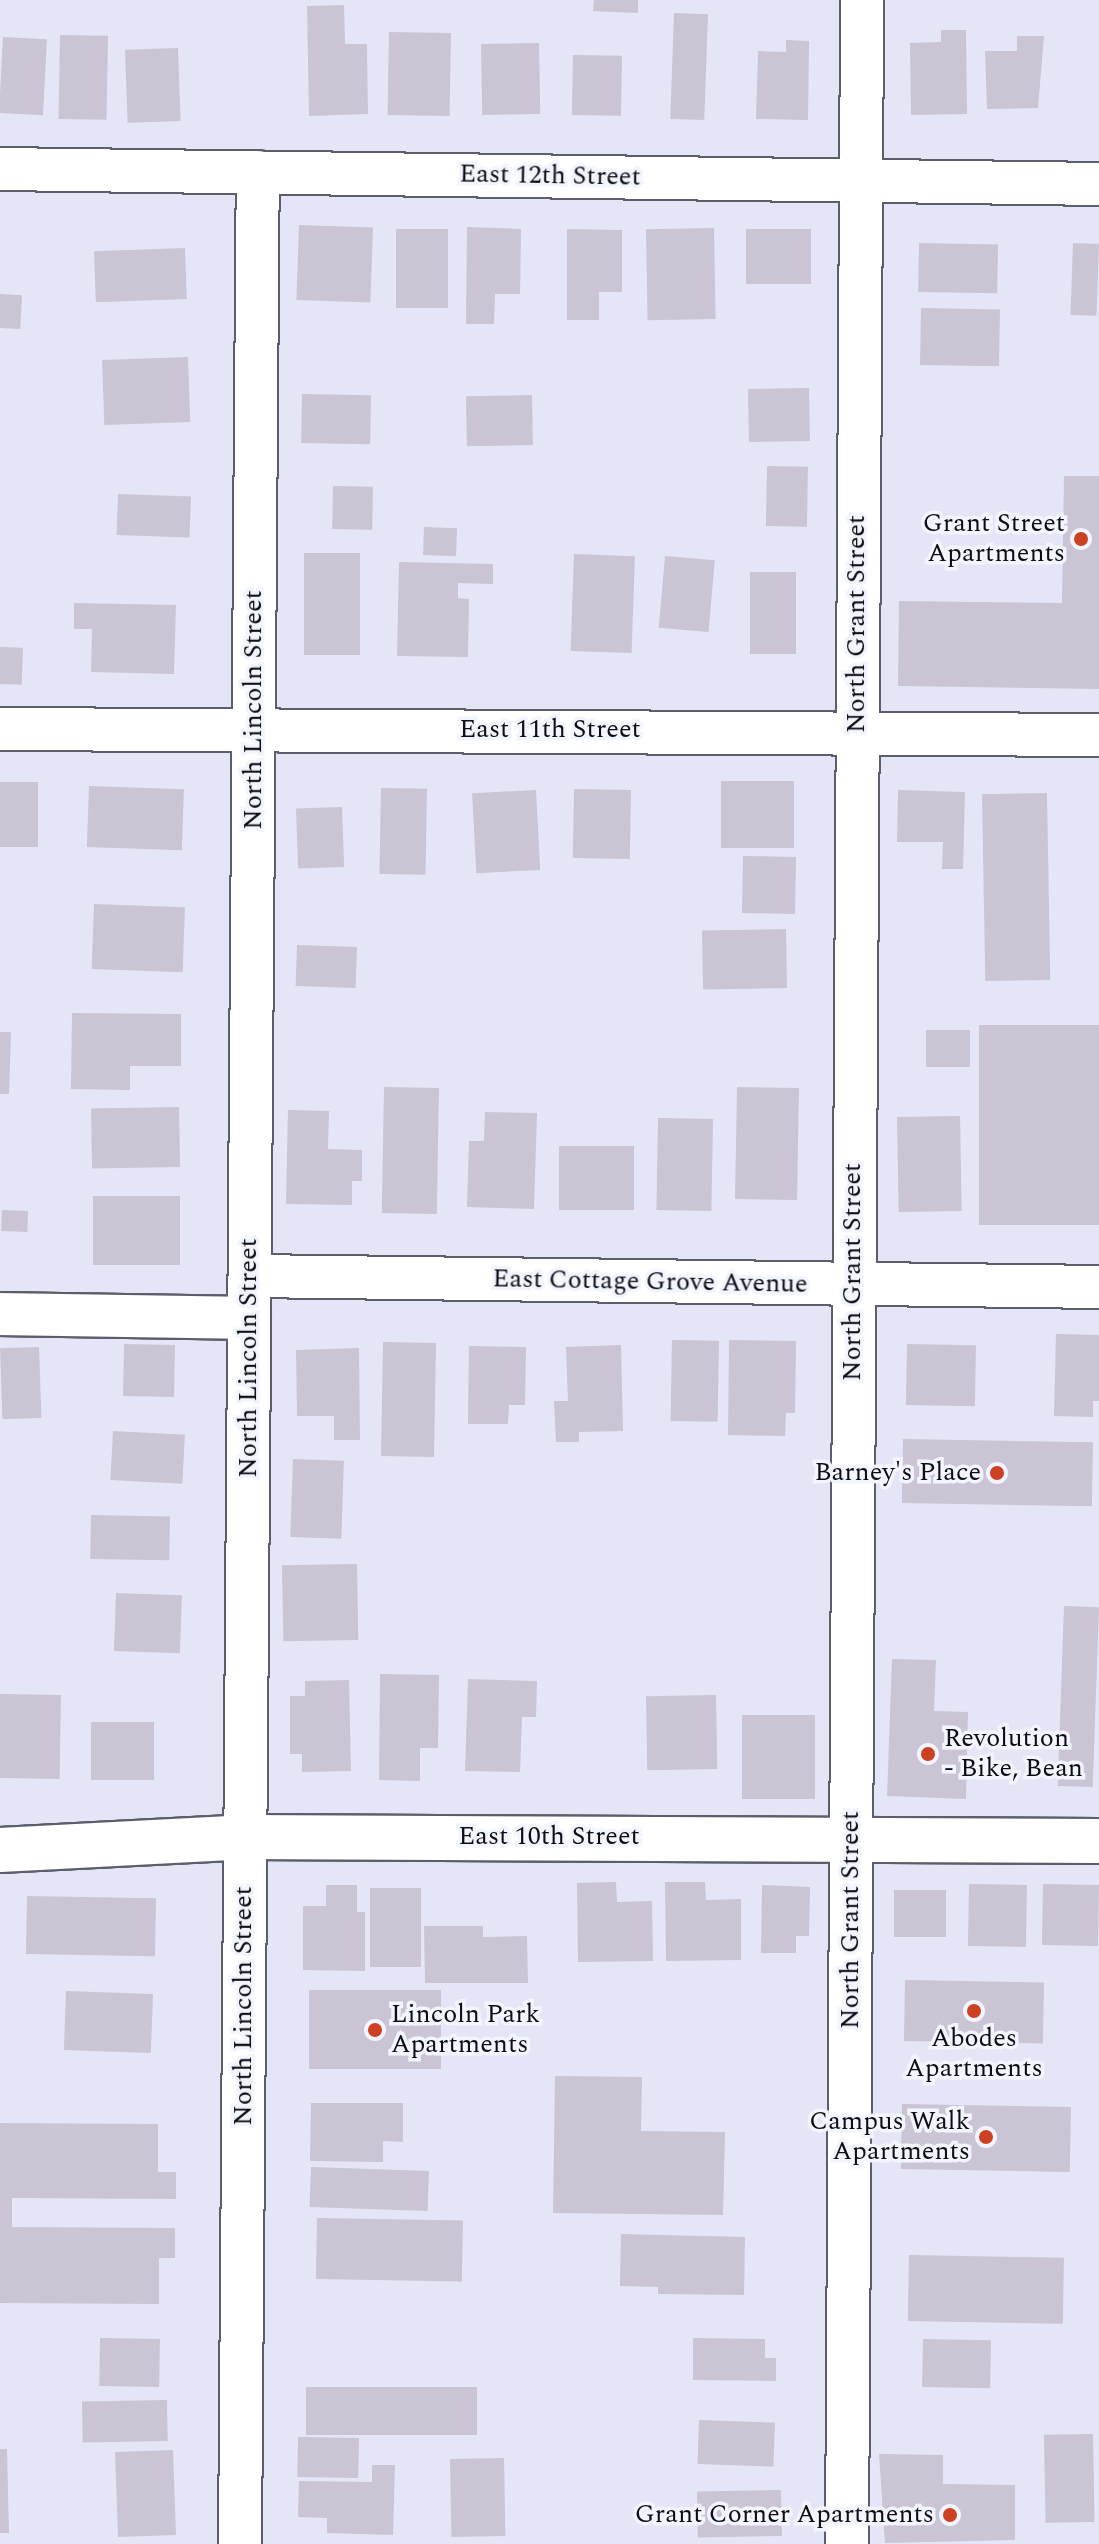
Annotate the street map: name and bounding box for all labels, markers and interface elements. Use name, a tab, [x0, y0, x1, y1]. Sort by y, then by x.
street label: East 12th Street	[459, 159, 641, 193]
place label: Grant Street Apartments	[923, 508, 1065, 570]
street label: North Grant Street	[841, 515, 873, 733]
marker: Grant Street Apartments	[1072, 530, 1090, 548]
street label: North Lincoln Street	[238, 590, 270, 830]
street label: East 11th Street	[459, 714, 641, 746]
street label: North Grant Street	[837, 1163, 869, 1381]
street label: North Lincoln Street	[233, 1238, 265, 1478]
street label: East Cottage Grove Avenue	[492, 1264, 808, 1300]
place label: Barney's Place	[814, 1457, 981, 1489]
marker: Barney's Place	[988, 1464, 1006, 1482]
place label: Revolution - Bike, Bean	[944, 1723, 1083, 1784]
marker: Revolution - Bike, Bean	[919, 1745, 937, 1763]
street label: North Grant Street	[835, 1811, 867, 2029]
street label: East 10th Street	[458, 1821, 640, 1853]
street label: North Lincoln Street	[228, 1886, 260, 2126]
place label: Lincoln Park Apartments	[391, 1999, 540, 2060]
marker: Abodes Apartments	[965, 2002, 983, 2020]
marker: Lincoln Park Apartments	[366, 2021, 384, 2039]
place label: Abodes Apartments	[905, 2023, 1043, 2084]
place label: Campus Walk Apartments	[809, 2106, 970, 2168]
marker: Campus Walk Apartments	[977, 2128, 995, 2146]
place label: Grant Corner Apartments	[635, 2499, 934, 2531]
marker: Grant Corner Apartments	[941, 2506, 959, 2524]

